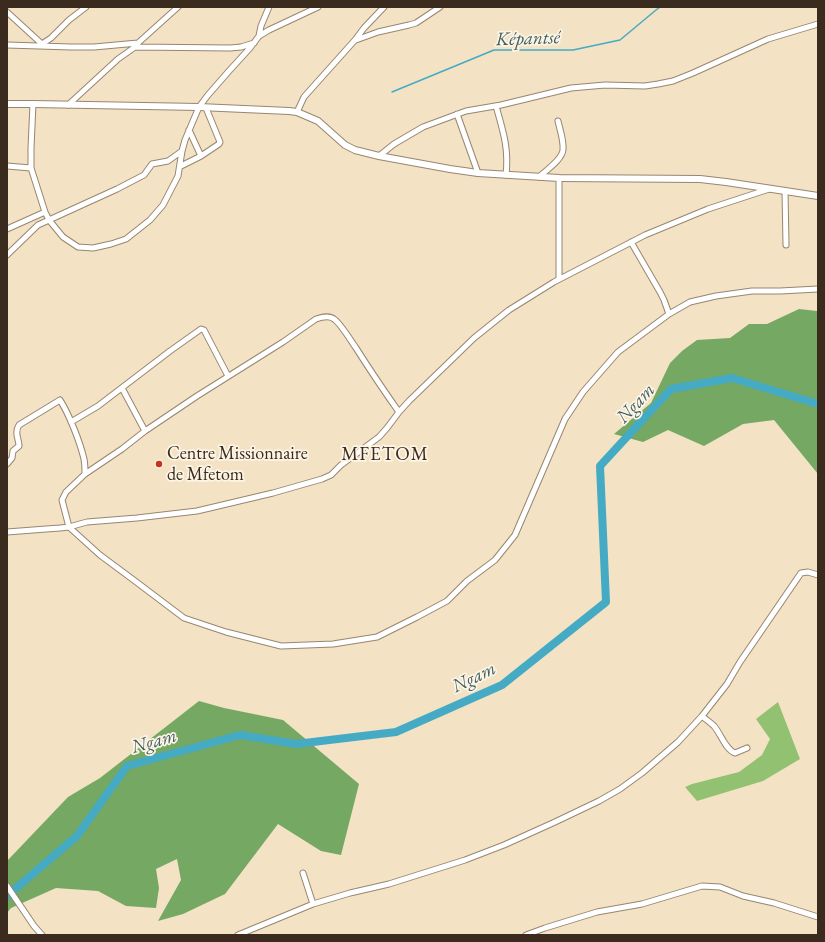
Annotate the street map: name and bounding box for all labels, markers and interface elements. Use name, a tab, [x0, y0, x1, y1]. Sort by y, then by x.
water label: Képantsé	[495, 26, 561, 52]
water label: Ngam	[612, 379, 660, 429]
place label: Centre Missionnaire de Mfetom	[167, 443, 308, 486]
district label: MFETOM	[341, 444, 429, 466]
marker: Centre Missionnaire de Mfetom	[154, 459, 164, 469]
water label: Ngam	[448, 658, 500, 698]
water label: Ngam	[129, 725, 179, 759]

